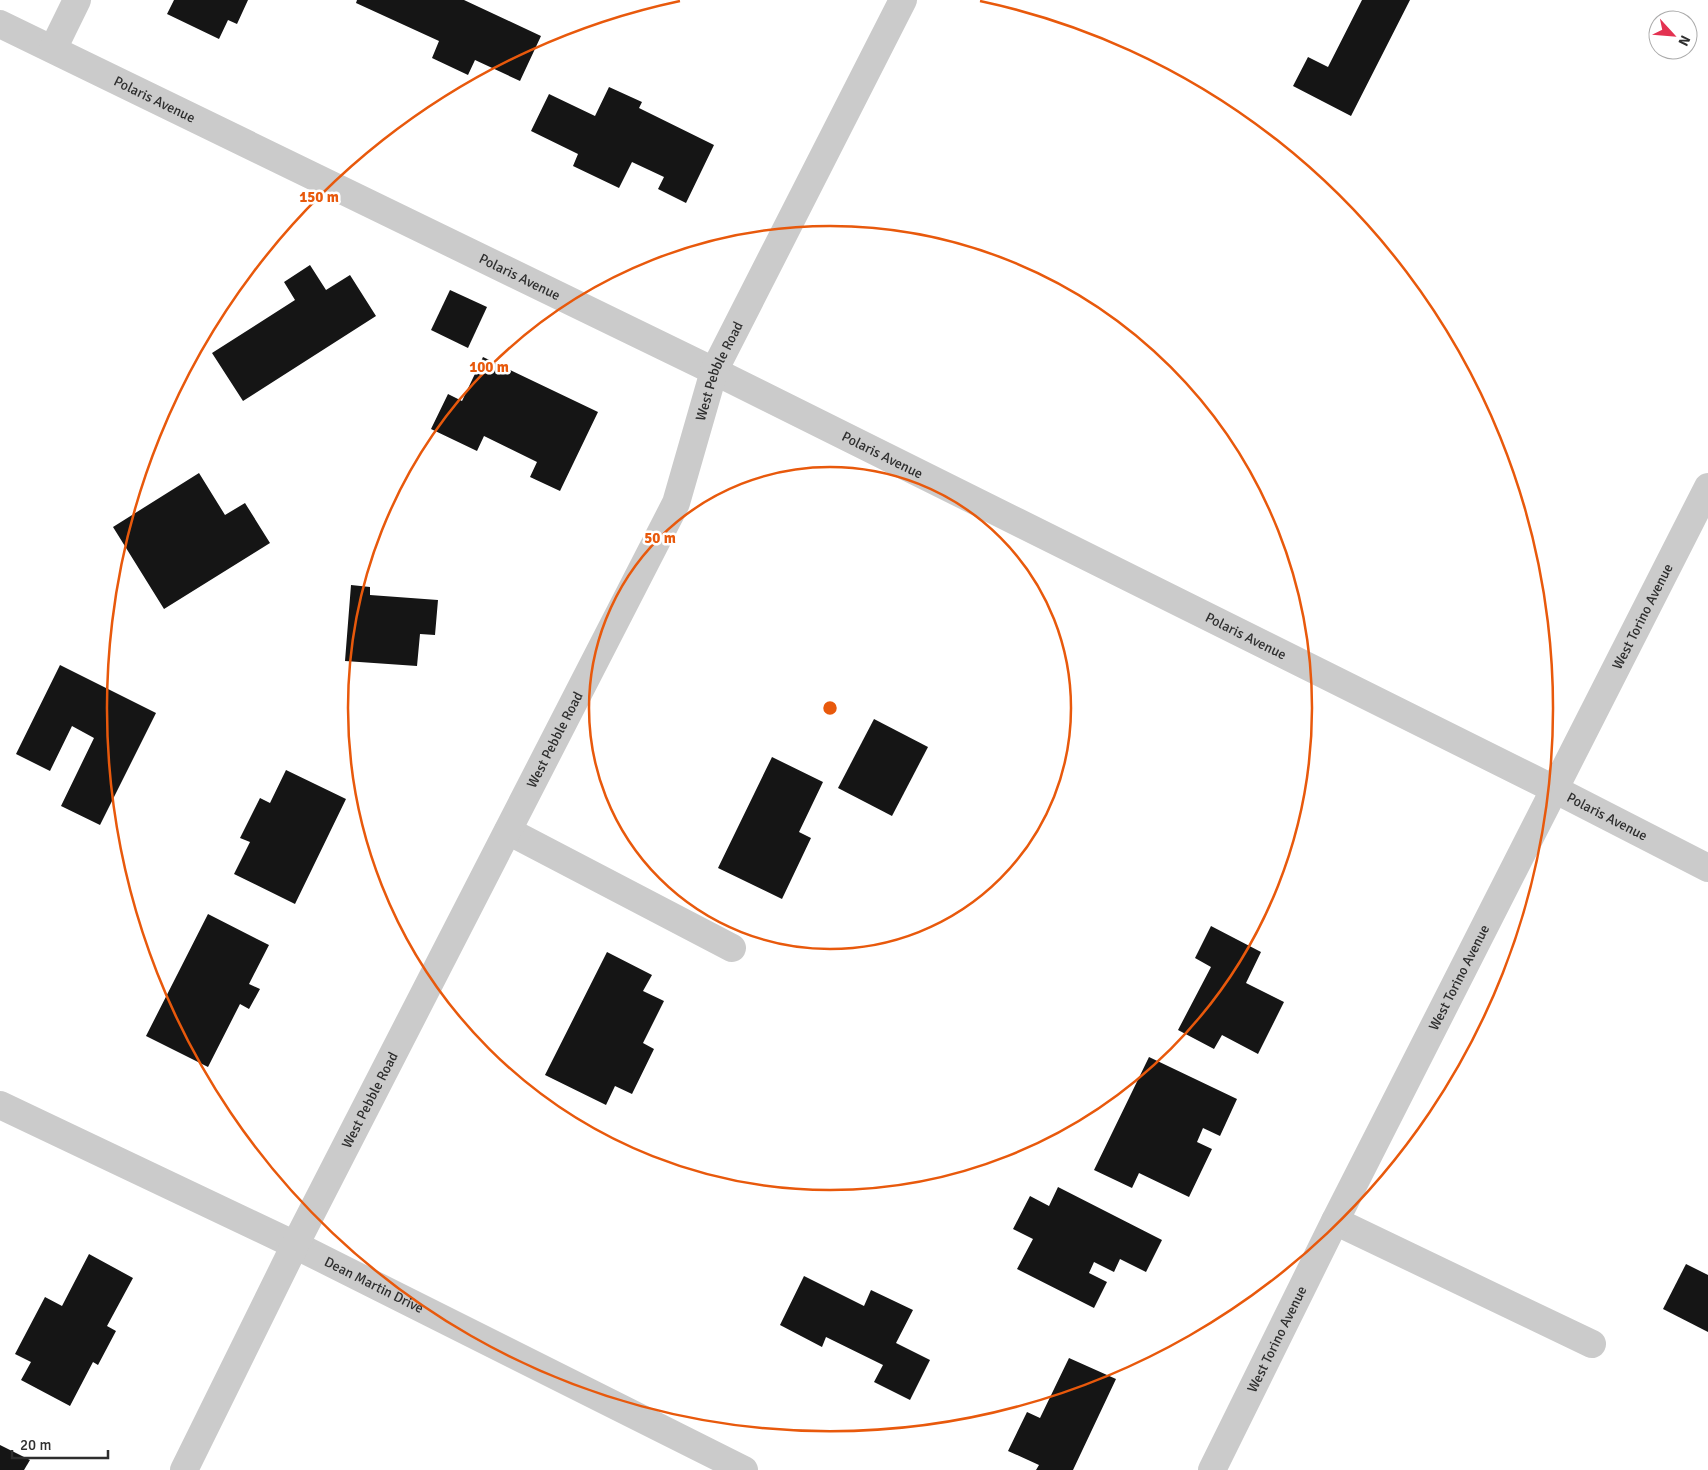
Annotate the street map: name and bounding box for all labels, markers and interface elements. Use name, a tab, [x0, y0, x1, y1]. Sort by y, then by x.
north arrow	[1648, 10, 1698, 60]
text: N	[1674, 32, 1694, 49]
street label: Polaris Avenue	[111, 72, 198, 126]
text: 150 m	[299, 188, 339, 206]
street label: Polaris Avenue	[476, 250, 563, 304]
street label: West Pebble Road	[692, 318, 746, 423]
text: 100 m	[469, 358, 509, 376]
street label: Polaris Avenue	[839, 428, 926, 482]
text: 50 m	[644, 529, 676, 547]
street label: West Torino Avenue	[1608, 561, 1676, 672]
street label: Polaris Avenue	[1203, 608, 1289, 663]
street label: West Pebble Road	[523, 689, 586, 791]
centre of rings	[821, 699, 839, 717]
street label: Polaris Avenue	[1564, 789, 1650, 844]
street label: West Torino Avenue	[1425, 922, 1493, 1033]
street label: West Pebble Road	[338, 1049, 401, 1151]
street label: Dean Martin Drive	[322, 1253, 426, 1317]
street label: West Torino Avenue	[1243, 1283, 1310, 1395]
scale bar	[12, 1428, 109, 1460]
text: 20 m	[20, 1436, 51, 1454]

